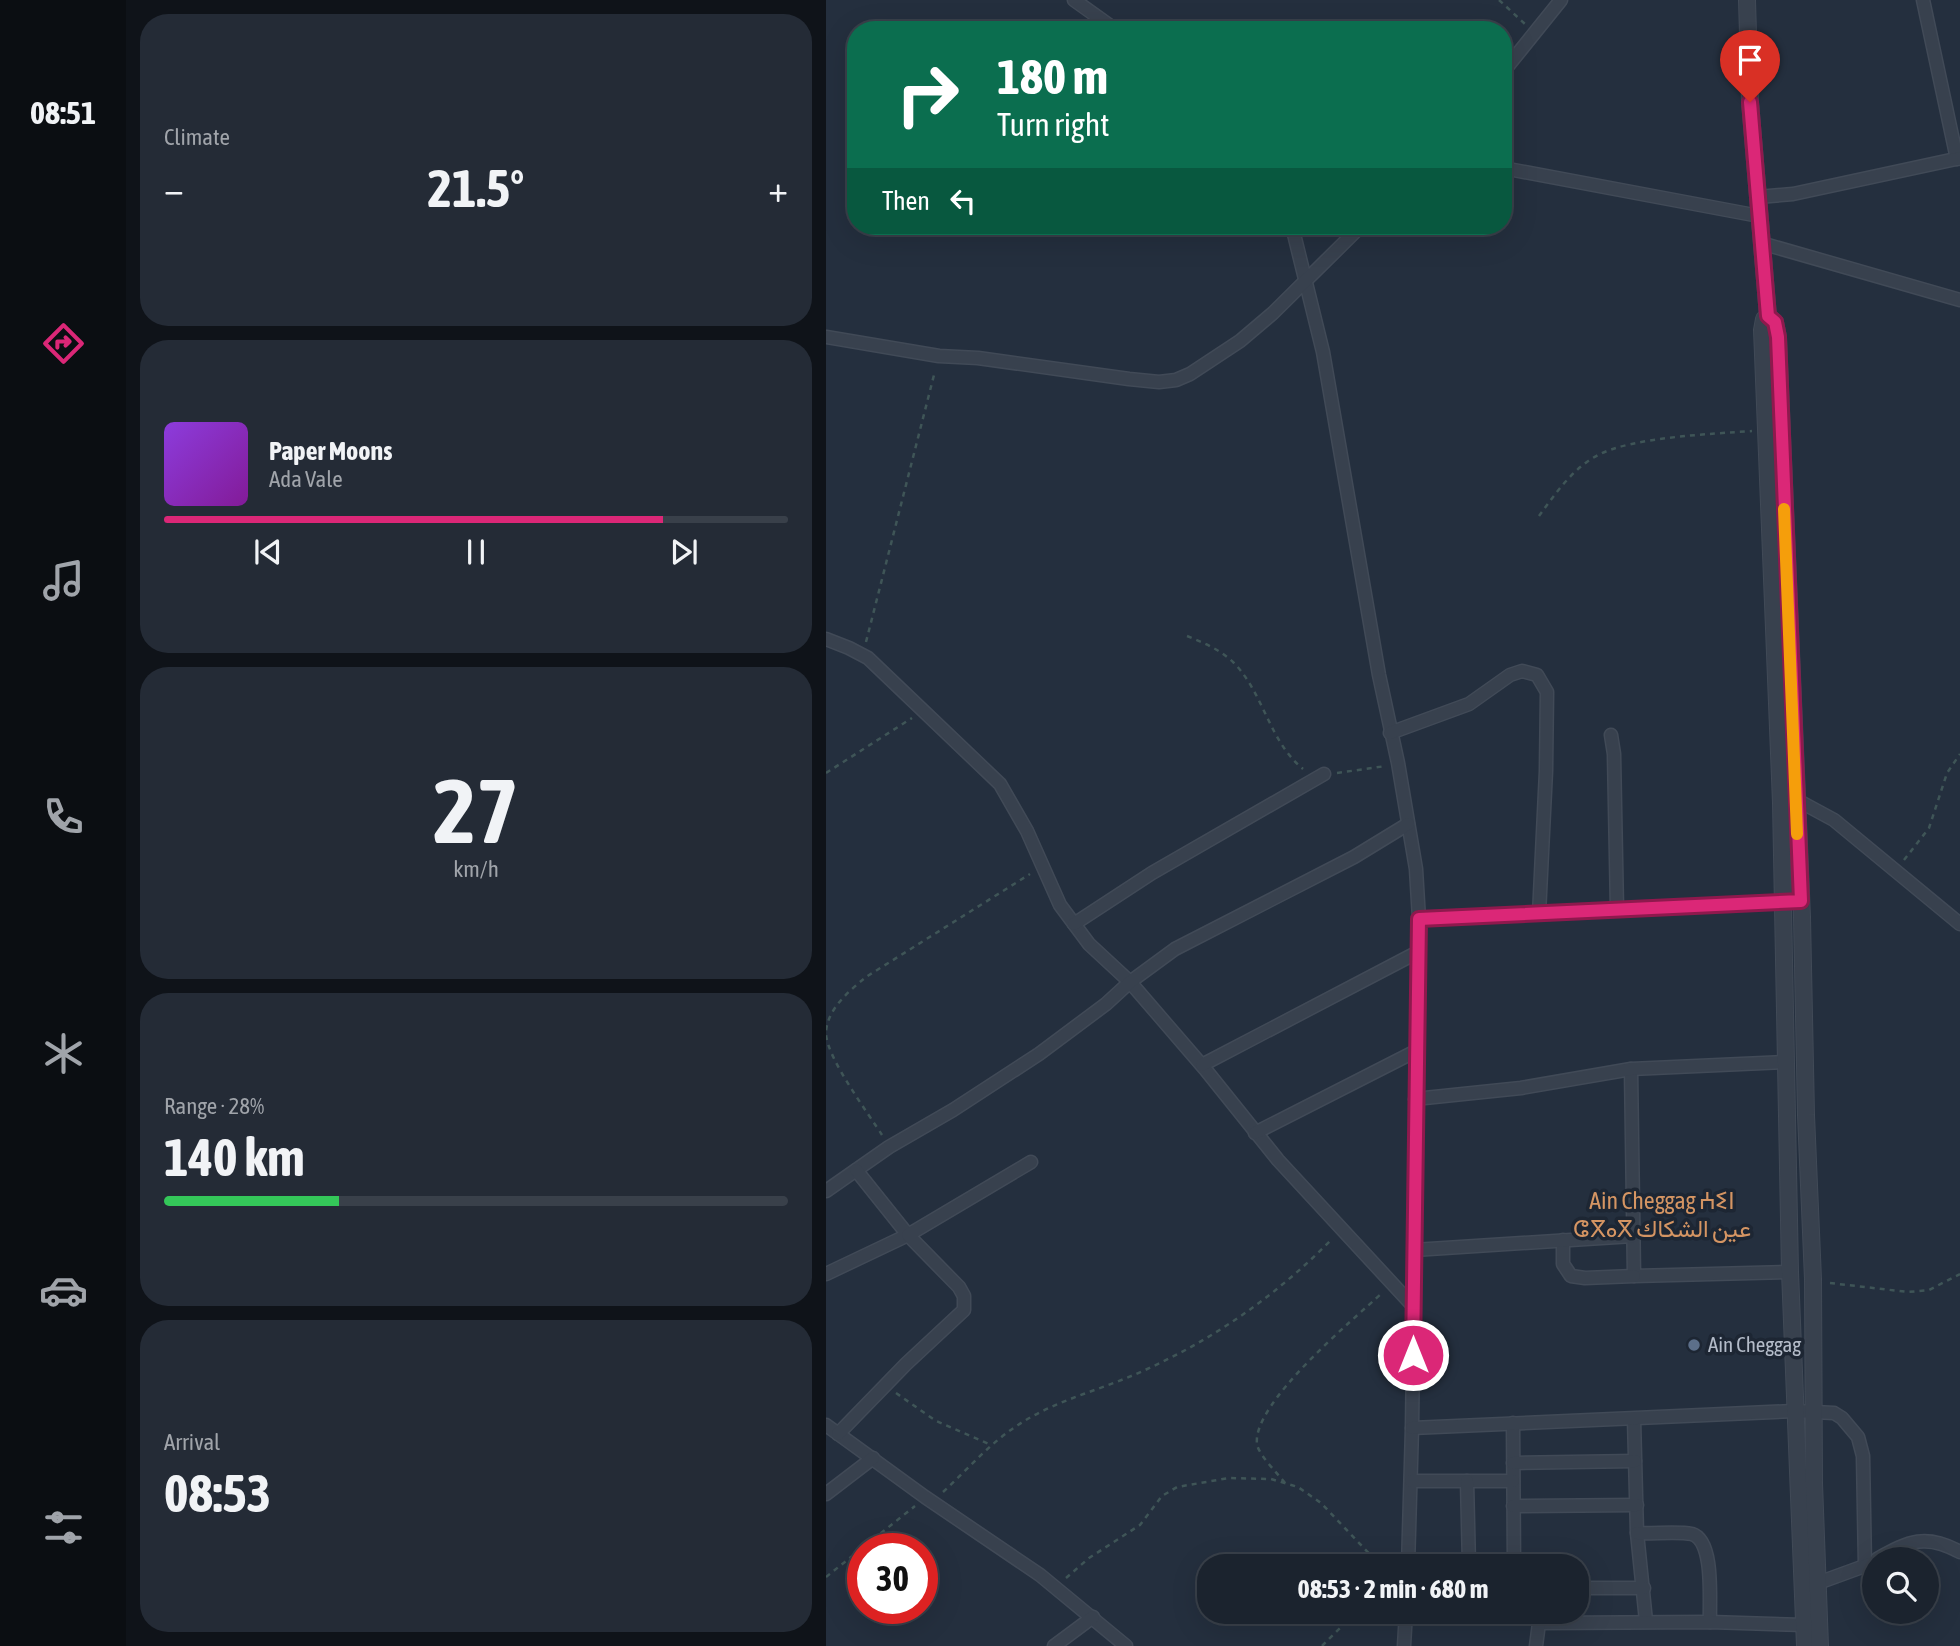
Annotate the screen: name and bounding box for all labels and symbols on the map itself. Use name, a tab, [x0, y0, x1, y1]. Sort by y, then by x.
pin	[1720, 30, 1780, 102]
district label: Ain Cheggag ⵄⵉⵏ ⵛⴳⴰⴳ عين الشكاك	[1573, 1187, 1751, 1243]
position arrow	[1376, 1318, 1450, 1392]
place label: Ain Cheggag	[1708, 1332, 1801, 1356]
marker: Ain Cheggag	[1686, 1337, 1702, 1353]
speed limit sign: 30	[847, 1533, 938, 1624]

